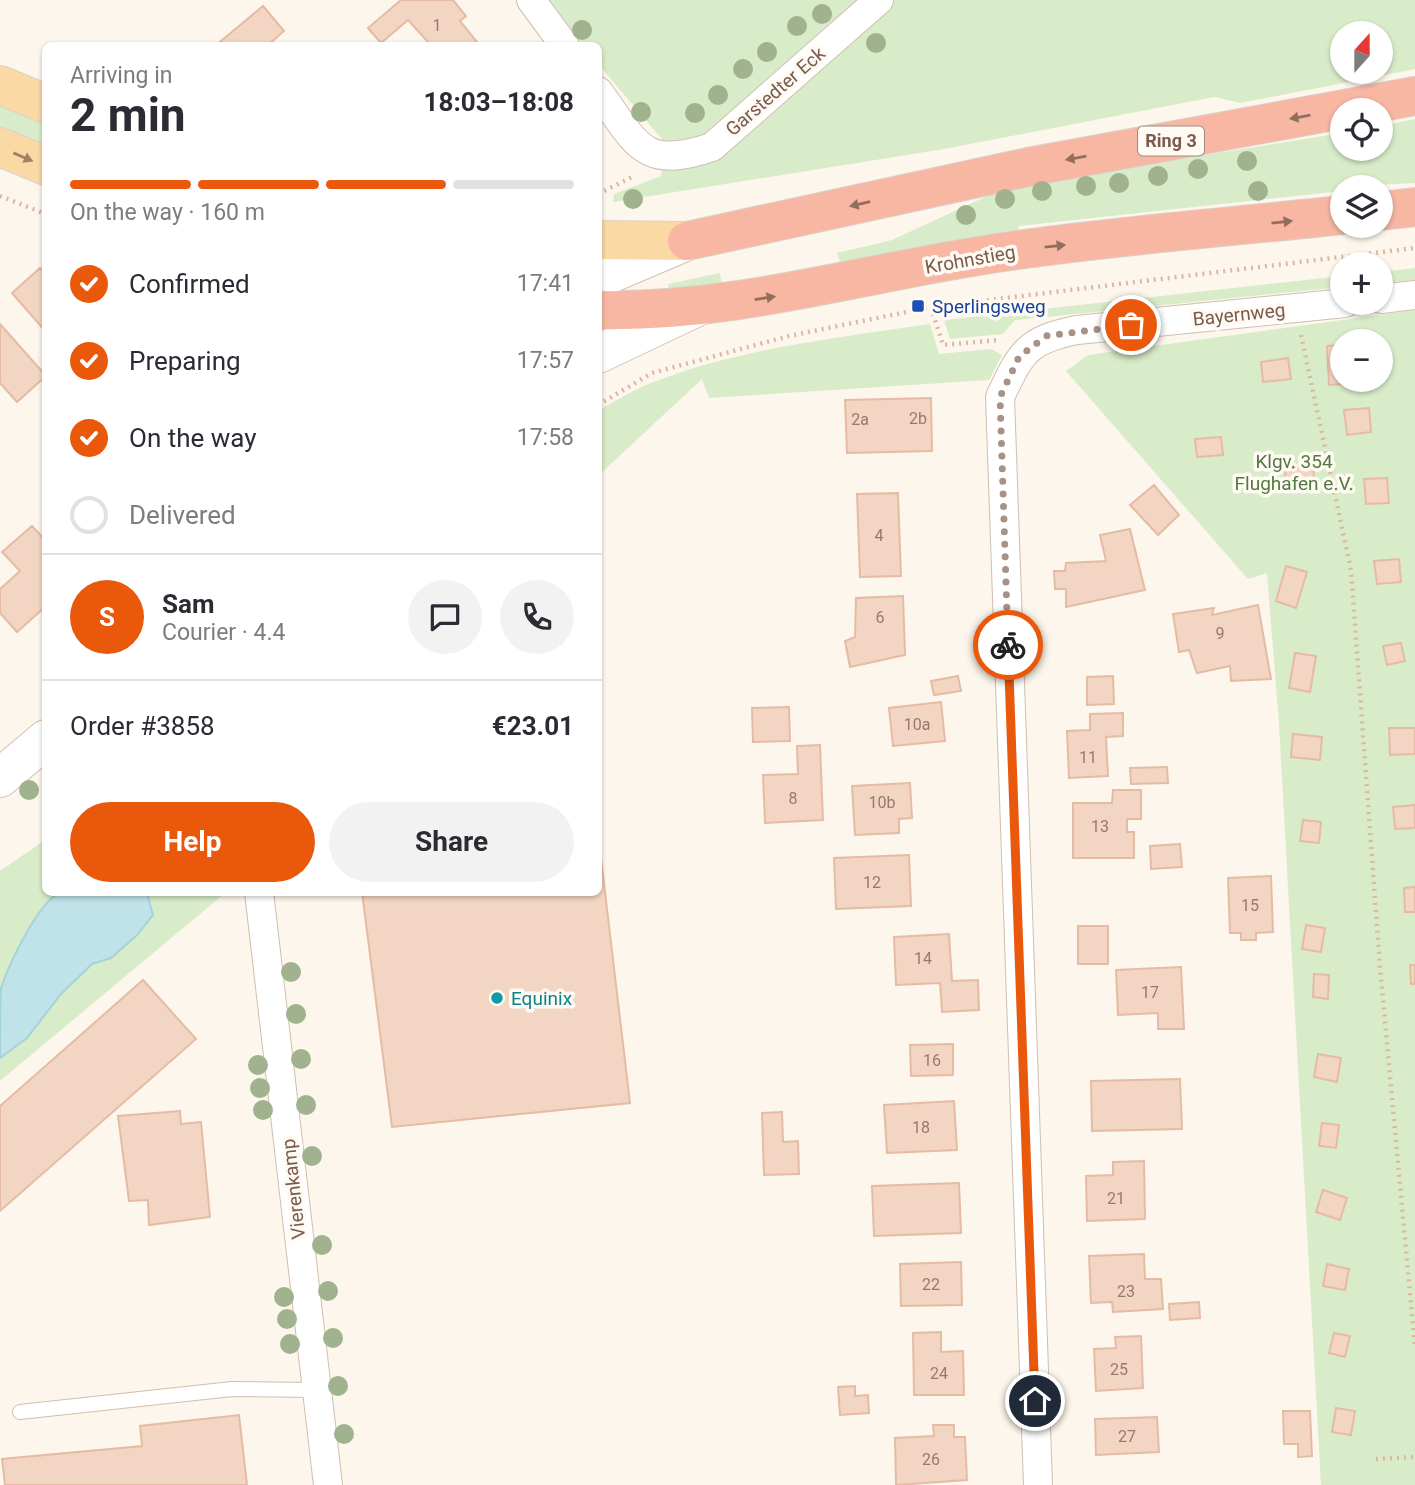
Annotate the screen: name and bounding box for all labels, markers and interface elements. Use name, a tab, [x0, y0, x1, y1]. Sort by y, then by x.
house number: 1	[433, 16, 442, 35]
north arrow	[1330, 21, 1393, 84]
map controls	[1330, 21, 1393, 392]
street label: Garstedter Eck	[721, 42, 830, 141]
text: Arriving in	[70, 62, 173, 89]
text: 18:03–18:08	[424, 87, 574, 117]
text: 2 min	[70, 88, 186, 142]
button: locate	[1330, 98, 1393, 161]
one-way arrow	[1289, 112, 1311, 123]
road number: Ring 3	[1138, 126, 1204, 156]
one-way arrow	[12, 152, 33, 163]
one-way arrow	[1065, 153, 1087, 164]
button: layers	[1330, 175, 1393, 238]
text: On the way · 160 m	[70, 199, 265, 226]
one-way arrow	[849, 199, 871, 210]
one-way arrow	[1271, 216, 1293, 227]
street label: Krohnstieg	[923, 240, 1017, 279]
one-way arrow	[1045, 240, 1067, 251]
button: +	[1330, 252, 1393, 315]
icon: check	[70, 265, 108, 303]
text: Confirmed	[129, 269, 250, 299]
text: 17:41	[517, 270, 574, 297]
one-way arrow	[754, 292, 776, 303]
place label: Sperlingsweg	[932, 295, 1046, 318]
pin	[1101, 295, 1161, 355]
marker: Sperlingsweg	[910, 298, 926, 314]
street label: Bayernweg	[1192, 298, 1286, 331]
icon: bag	[1112, 306, 1150, 344]
button: −	[1330, 329, 1393, 392]
icon: check	[70, 342, 108, 380]
text: Preparing	[129, 346, 241, 376]
text: 17:57	[517, 347, 574, 374]
house number: 2b	[909, 409, 927, 428]
house number: 2a	[851, 410, 869, 429]
icon: check	[70, 419, 108, 457]
text: On the way	[129, 423, 257, 453]
text: 17:58	[517, 424, 574, 451]
park label: Klgv. 354 Flughafen e.V.	[1235, 450, 1353, 495]
text: Delivered	[129, 500, 236, 530]
house number: 4	[875, 526, 884, 545]
button: chat	[408, 580, 482, 654]
button: phone	[500, 580, 574, 654]
text: Sam	[162, 589, 214, 619]
text: S	[99, 602, 115, 632]
house number: 6	[876, 608, 885, 627]
courier	[973, 610, 1043, 680]
text: Courier · 4.4	[162, 619, 285, 646]
house number: 9	[1216, 624, 1225, 643]
icon: bike	[989, 626, 1027, 664]
text: Order #3858	[70, 711, 215, 741]
text: €23.01	[492, 711, 574, 741]
house number: 10a	[904, 715, 930, 734]
house number: 11	[1079, 748, 1097, 767]
house number: 8	[789, 789, 798, 808]
house number: 10b	[869, 793, 896, 812]
button: Help	[70, 802, 315, 882]
button: Share	[329, 802, 574, 882]
house number: 13	[1091, 817, 1109, 836]
house number: 12	[863, 873, 881, 892]
house number: 15	[1241, 896, 1259, 915]
house number: 14	[914, 949, 932, 968]
house number: 17	[1141, 983, 1159, 1002]
place label: Equinix	[511, 987, 573, 1010]
marker: Equinix	[489, 990, 505, 1006]
house number: 16	[923, 1051, 941, 1070]
house number: 18	[912, 1118, 930, 1137]
street label: Vierenkamp	[277, 1138, 310, 1240]
house number: 21	[1107, 1189, 1125, 1208]
house number: 22	[922, 1275, 940, 1294]
house number: 23	[1117, 1282, 1135, 1301]
house number: 25	[1110, 1360, 1128, 1379]
house number: 24	[930, 1364, 948, 1383]
pin	[1005, 1371, 1065, 1431]
icon: home	[1016, 1382, 1054, 1420]
house number: 27	[1118, 1427, 1136, 1446]
house number: 26	[922, 1450, 940, 1469]

